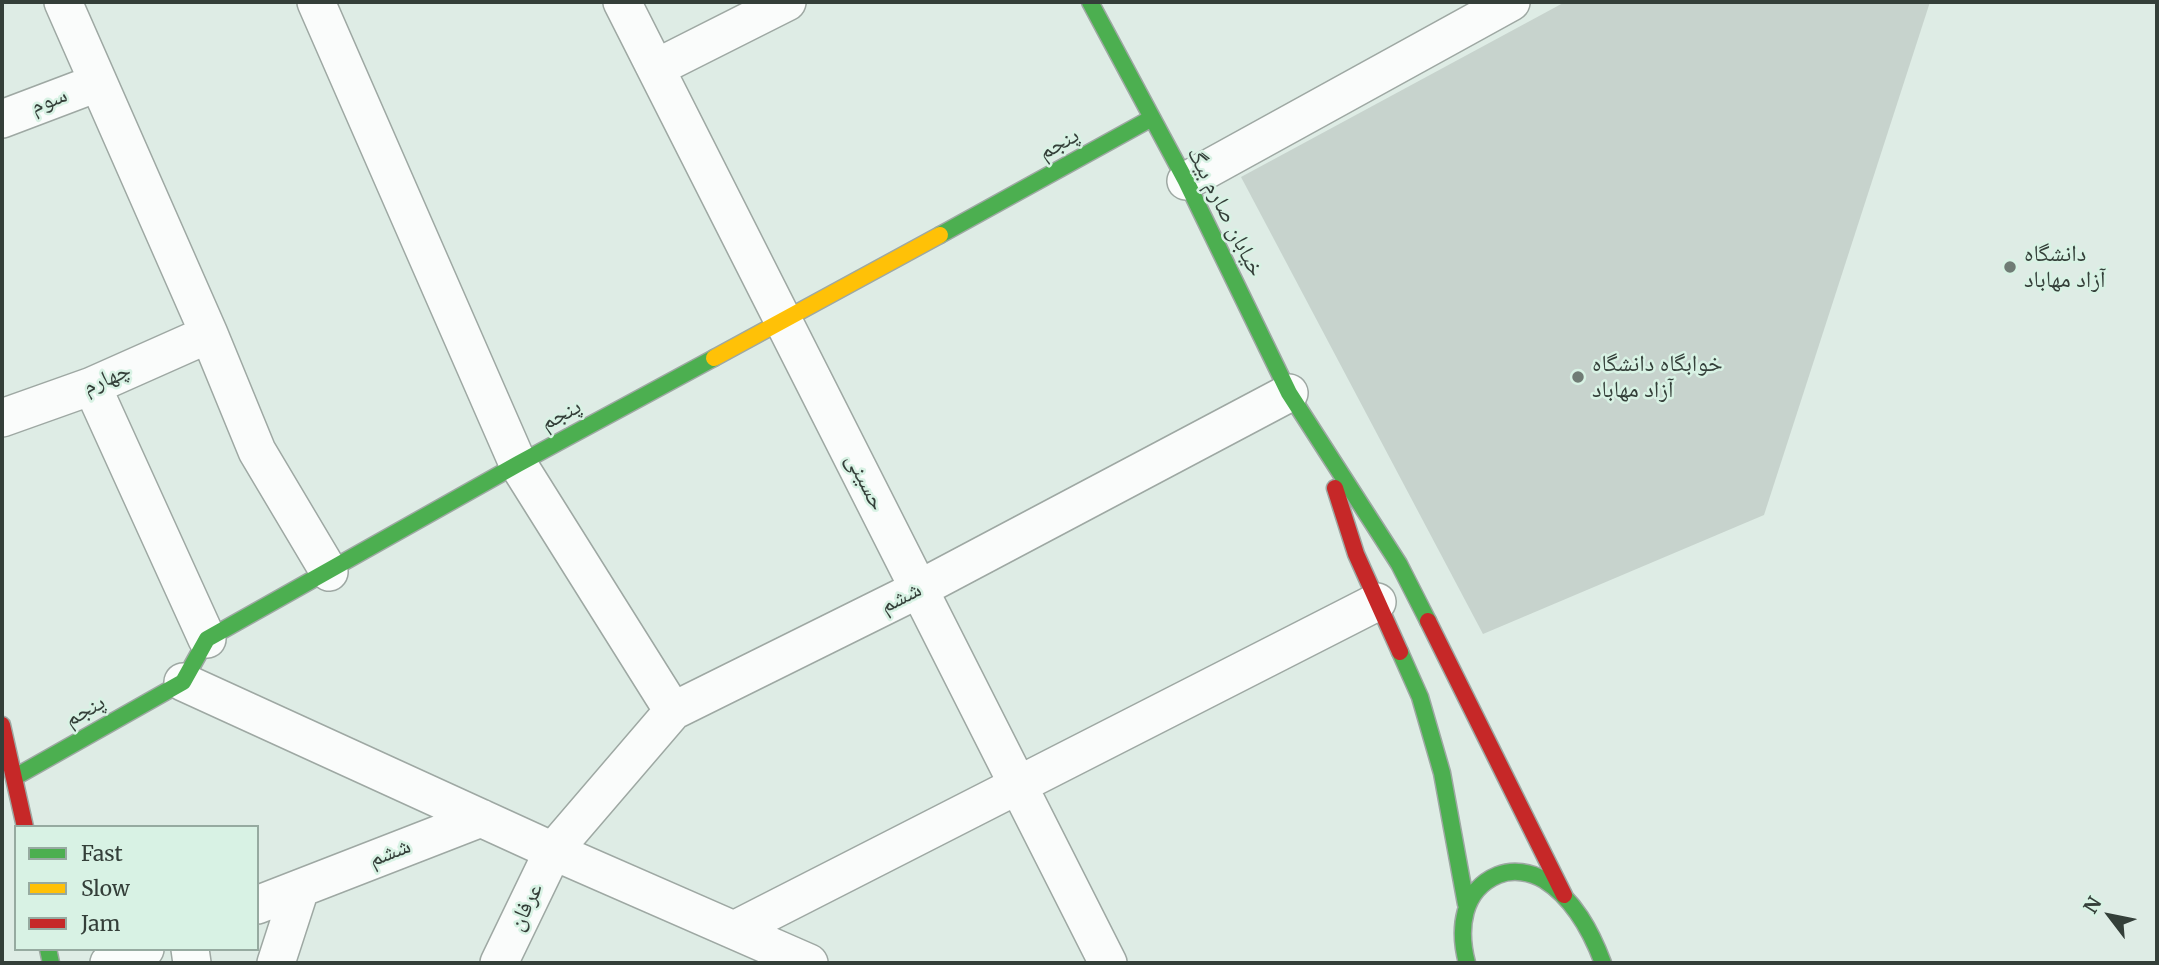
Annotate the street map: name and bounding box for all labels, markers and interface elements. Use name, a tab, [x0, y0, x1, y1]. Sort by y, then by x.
street label: سوم	[27, 81, 71, 121]
street label: پنجم	[1034, 122, 1084, 166]
street label: خیابان صارم بیگ	[1181, 143, 1269, 281]
place label: دانشگاه آزاد مهاباد	[2024, 240, 2106, 294]
marker: دانشگاه آزاد مهاباد	[2002, 259, 2018, 275]
place label: خوابگاه دانشگاه آزاد مهاباد	[1592, 350, 1723, 404]
street label: چهارم	[79, 357, 135, 401]
marker: خوابگاه دانشگاه آزاد مهاباد	[1570, 369, 1586, 385]
street label: پنجم	[536, 393, 586, 437]
street label: حسینی	[839, 449, 891, 515]
street label: ششم	[876, 576, 926, 620]
street label: پنجم	[60, 689, 110, 733]
legend	[14, 825, 259, 951]
street label: ششم	[365, 832, 415, 874]
text: Fast	[81, 840, 123, 867]
text: Slow	[81, 875, 130, 902]
street label: عرفان	[503, 879, 549, 935]
north arrow	[2075, 881, 2145, 951]
text: N	[2078, 892, 2106, 918]
text: Jam	[81, 910, 120, 937]

